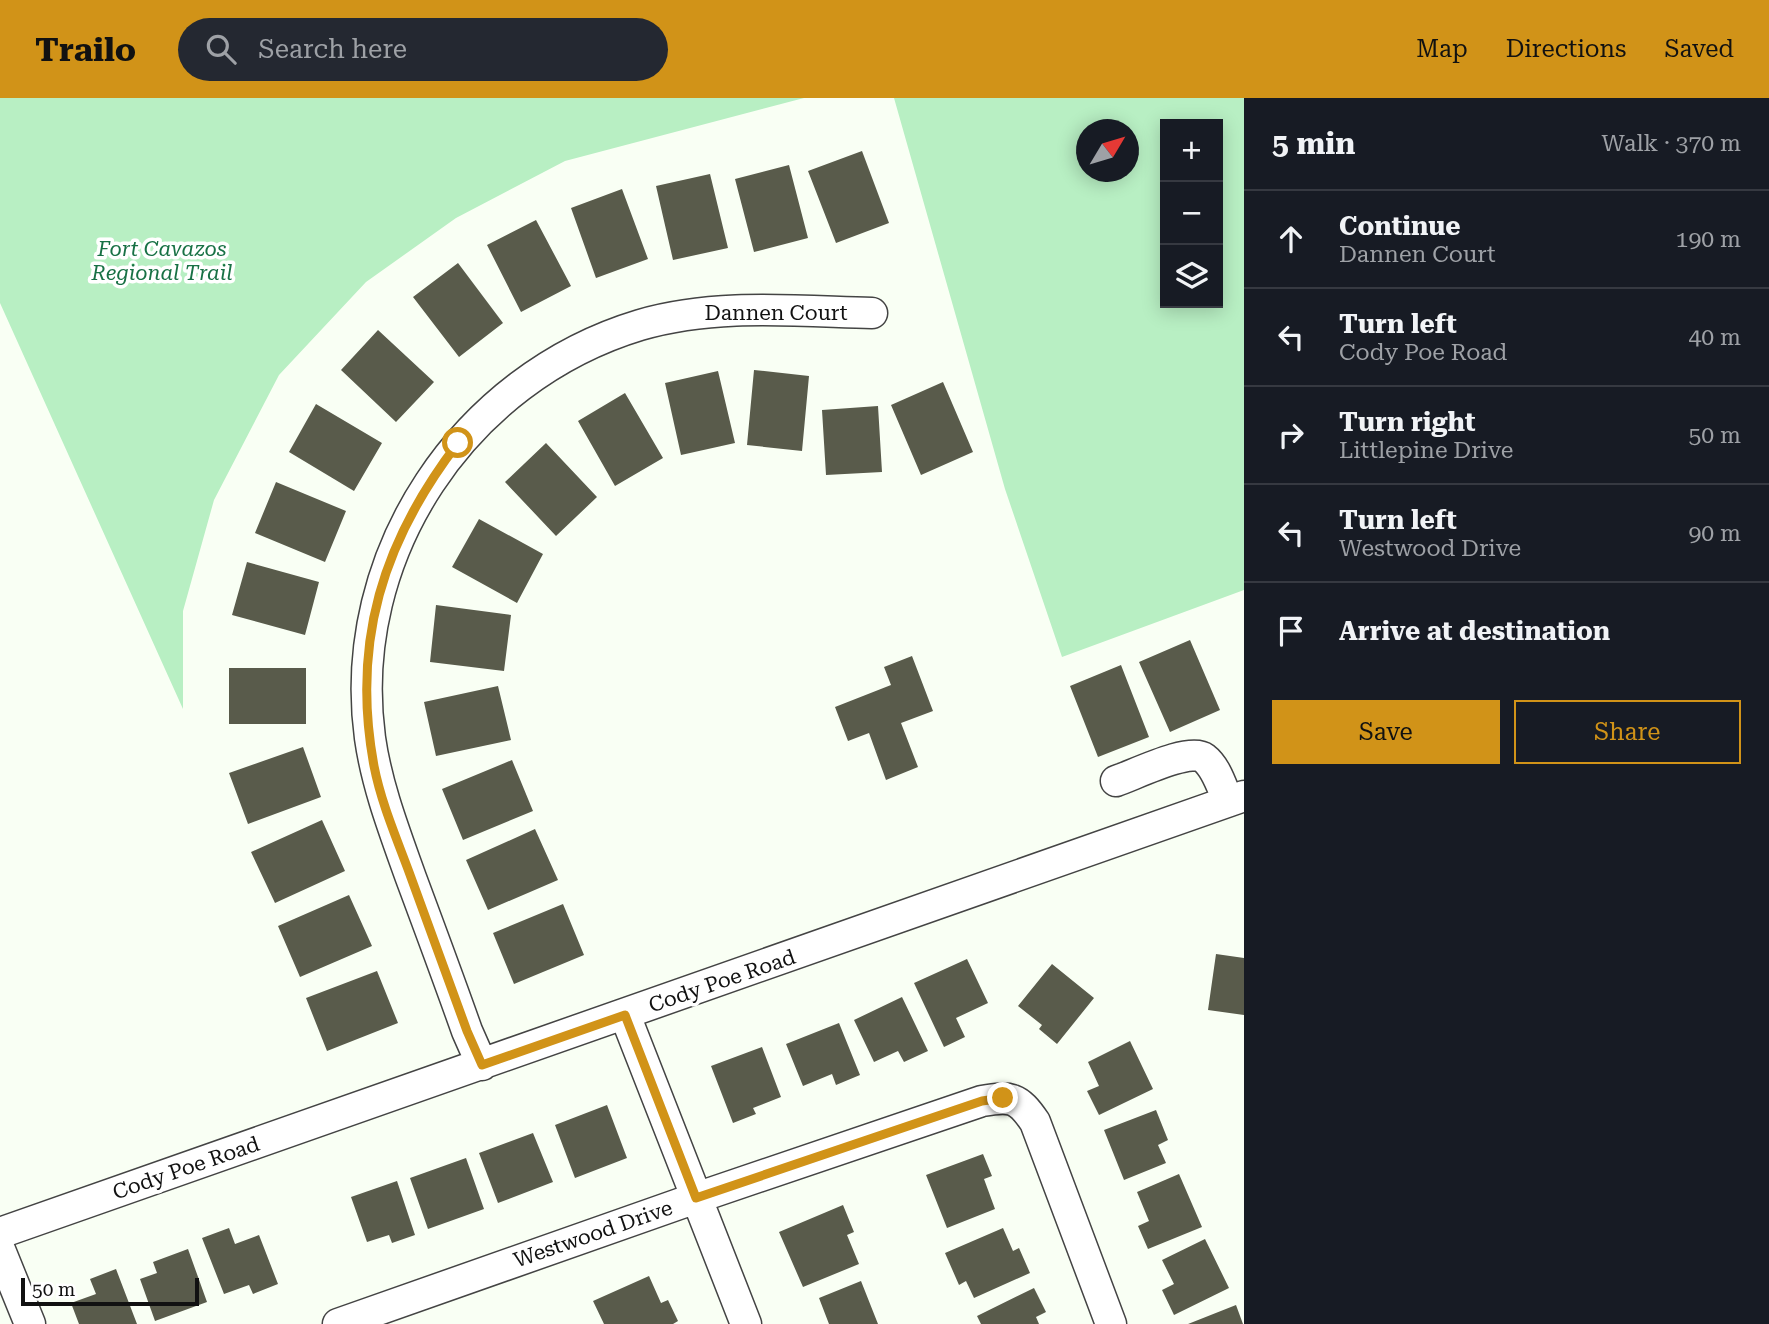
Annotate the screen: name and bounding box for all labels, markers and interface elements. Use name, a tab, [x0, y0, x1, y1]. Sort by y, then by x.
search box	[178, 18, 668, 81]
text: Trailo	[35, 30, 136, 69]
icon: search	[202, 30, 240, 68]
text: Search here	[258, 34, 407, 64]
text: Map	[1416, 35, 1468, 63]
text: Directions	[1506, 35, 1626, 63]
text: Saved	[1664, 35, 1734, 63]
north arrow	[1076, 119, 1139, 182]
map controls	[1160, 119, 1223, 308]
button: +	[1160, 119, 1223, 182]
text: 5 min	[1272, 126, 1355, 161]
text: Walk · 370 m	[1602, 130, 1741, 157]
button: −	[1160, 182, 1223, 245]
text: Continue	[1339, 211, 1461, 241]
icon: ahead	[1272, 220, 1310, 258]
text: 190 m	[1676, 226, 1741, 253]
park label: Fort Cavazos Regional Trail	[90, 237, 233, 285]
text: Dannen Court	[1339, 241, 1496, 268]
button: layers	[1160, 245, 1223, 308]
street label: Dannen Court	[704, 301, 848, 325]
text: Turn left	[1339, 309, 1457, 339]
icon: left	[1272, 318, 1310, 356]
text: 40 m	[1688, 324, 1741, 351]
text: Cody Poe Road	[1339, 339, 1507, 366]
text: Turn right	[1339, 407, 1475, 437]
icon: right	[1272, 416, 1310, 454]
text: 50 m	[1688, 422, 1741, 449]
route start	[442, 427, 473, 458]
text: Littlepine Drive	[1339, 437, 1513, 464]
text: Turn left	[1339, 505, 1457, 535]
icon: left	[1272, 514, 1310, 552]
text: 90 m	[1688, 520, 1741, 547]
text: Westwood Drive	[1339, 535, 1521, 562]
icon: arrive	[1272, 612, 1310, 650]
text: Arrive at destination	[1339, 616, 1610, 646]
button: Save	[1272, 700, 1500, 764]
button: Share	[1514, 700, 1741, 764]
street label: Cody Poe Road	[645, 944, 799, 1017]
route end	[987, 1082, 1018, 1113]
street label: Cody Poe Road	[109, 1131, 263, 1204]
street label: Westwood Drive	[510, 1196, 676, 1272]
scale bar	[21, 1275, 200, 1307]
text: 50 m	[32, 1278, 75, 1301]

